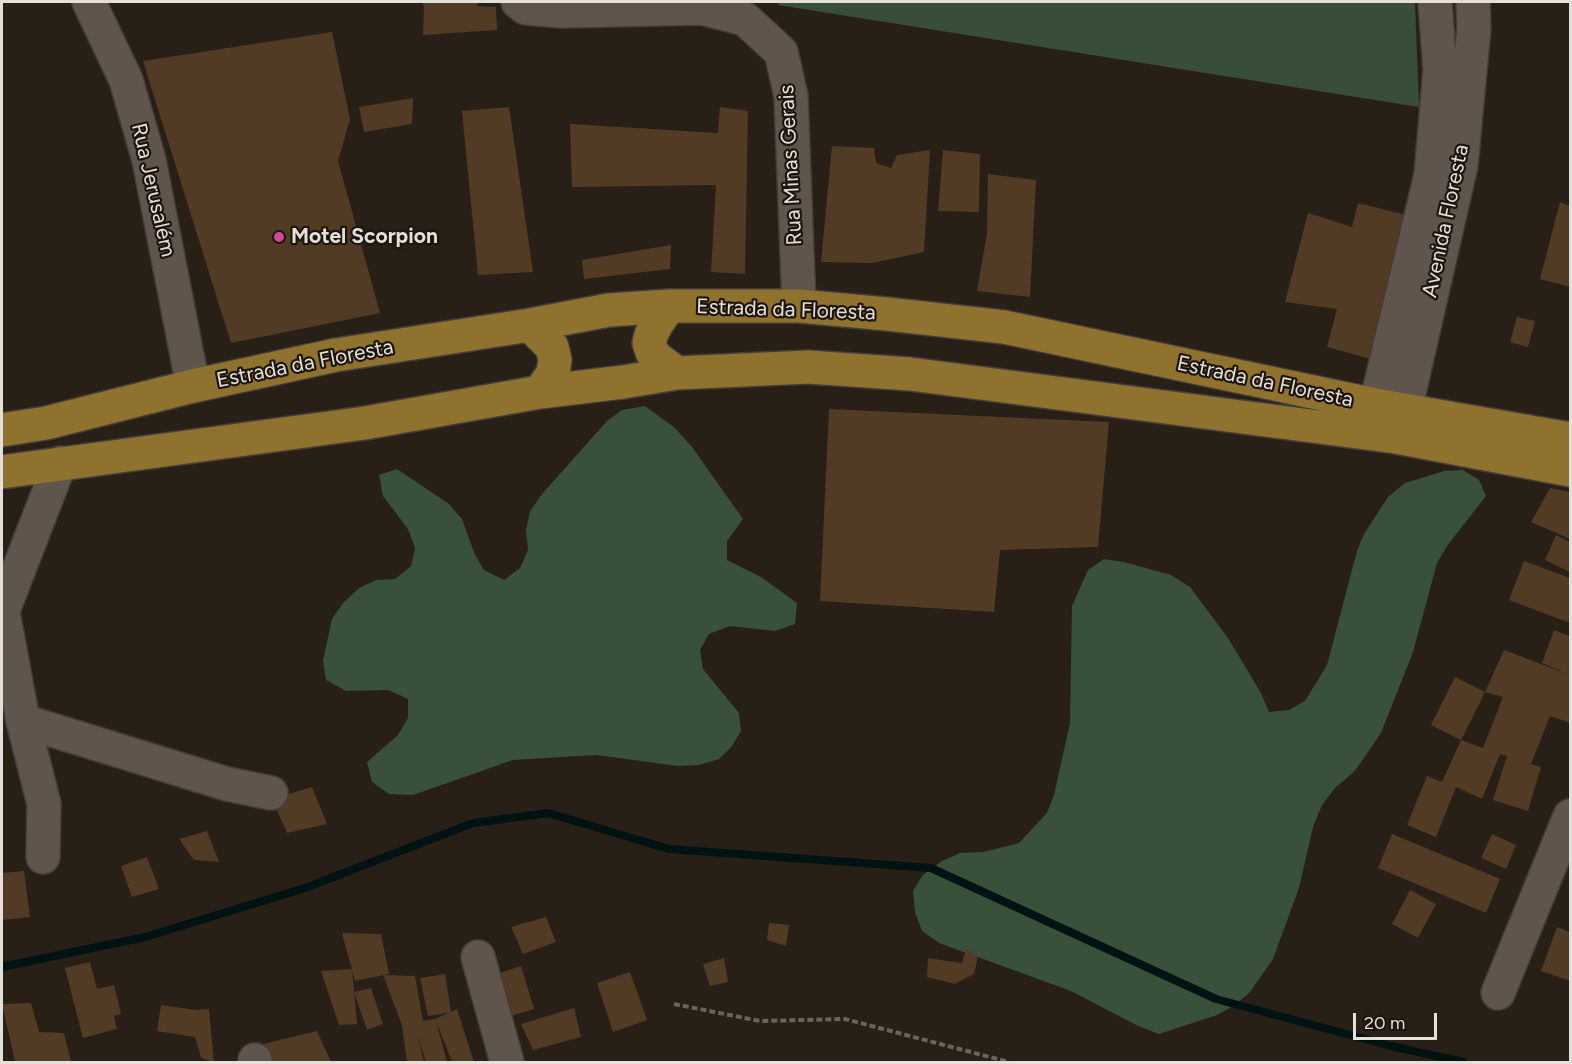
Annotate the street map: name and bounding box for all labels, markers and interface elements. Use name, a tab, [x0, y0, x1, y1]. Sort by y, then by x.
street label: Rua Minas Gerais	[774, 84, 808, 246]
street label: Rua Jerusalém	[125, 121, 181, 259]
street label: Avenida Floresta	[1417, 142, 1475, 300]
place label: Motel Scorpion	[291, 224, 438, 250]
marker: Motel Scorpion	[272, 230, 286, 244]
street label: Estrada da Floresta	[696, 294, 876, 326]
street label: Estrada da Floresta	[214, 335, 396, 393]
street label: Estrada da Floresta	[1175, 351, 1355, 413]
scale bar	[1356, 1001, 1440, 1039]
text: 20 m	[1364, 1012, 1405, 1034]

